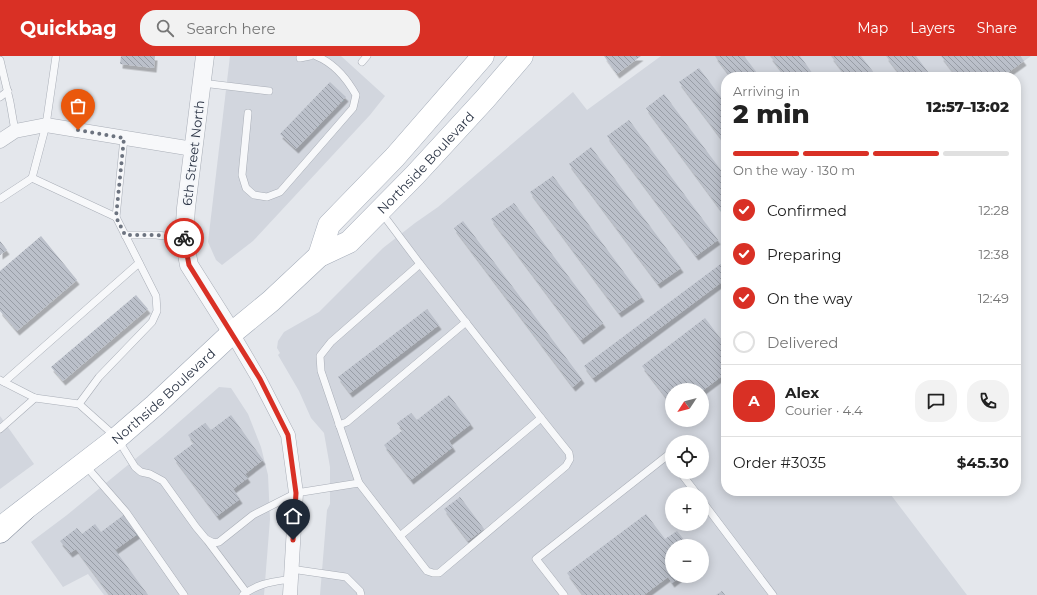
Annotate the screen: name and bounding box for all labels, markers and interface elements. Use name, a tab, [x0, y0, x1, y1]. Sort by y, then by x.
search box	[140, 10, 420, 46]
text: Quickbag	[20, 17, 116, 40]
icon: search	[154, 17, 176, 39]
text: Search here	[186, 19, 276, 38]
text: Map	[857, 19, 888, 37]
text: Layers	[910, 19, 955, 37]
text: Share	[977, 19, 1017, 37]
text: Arriving in	[733, 83, 800, 99]
pin	[61, 89, 95, 130]
icon: bag	[67, 95, 89, 117]
text: 12:57–13:02	[926, 97, 1009, 116]
text: 2 min	[733, 98, 810, 130]
street label: 6th Street North	[179, 99, 207, 207]
street label: Northside Boulevard	[374, 108, 477, 217]
text: On the way · 130 m	[733, 162, 855, 178]
icon: check	[733, 199, 755, 221]
text: Confirmed	[767, 201, 847, 220]
text: 12:28	[978, 202, 1009, 218]
courier	[164, 218, 204, 258]
icon: bike	[173, 227, 195, 249]
icon: check	[733, 243, 755, 265]
text: Preparing	[767, 245, 842, 264]
text: 12:38	[979, 246, 1009, 262]
icon: check	[733, 287, 755, 309]
text: On the way	[767, 289, 852, 308]
text: 12:49	[978, 290, 1009, 306]
text: Delivered	[767, 333, 839, 352]
street label: Northside Boulevard	[108, 345, 218, 447]
button: chat	[915, 380, 957, 422]
button: phone	[967, 380, 1009, 422]
north arrow	[665, 383, 709, 427]
map controls	[665, 383, 709, 583]
text: Alex	[785, 383, 819, 402]
text: A	[748, 391, 760, 410]
text: Courier · 4.4	[785, 402, 863, 418]
button: locate	[665, 435, 709, 479]
text: Order #3035	[733, 453, 826, 472]
text: $45.30	[957, 453, 1009, 472]
button: +	[665, 487, 709, 531]
pin	[276, 499, 310, 540]
icon: home	[282, 505, 304, 527]
button: −	[665, 539, 709, 583]

